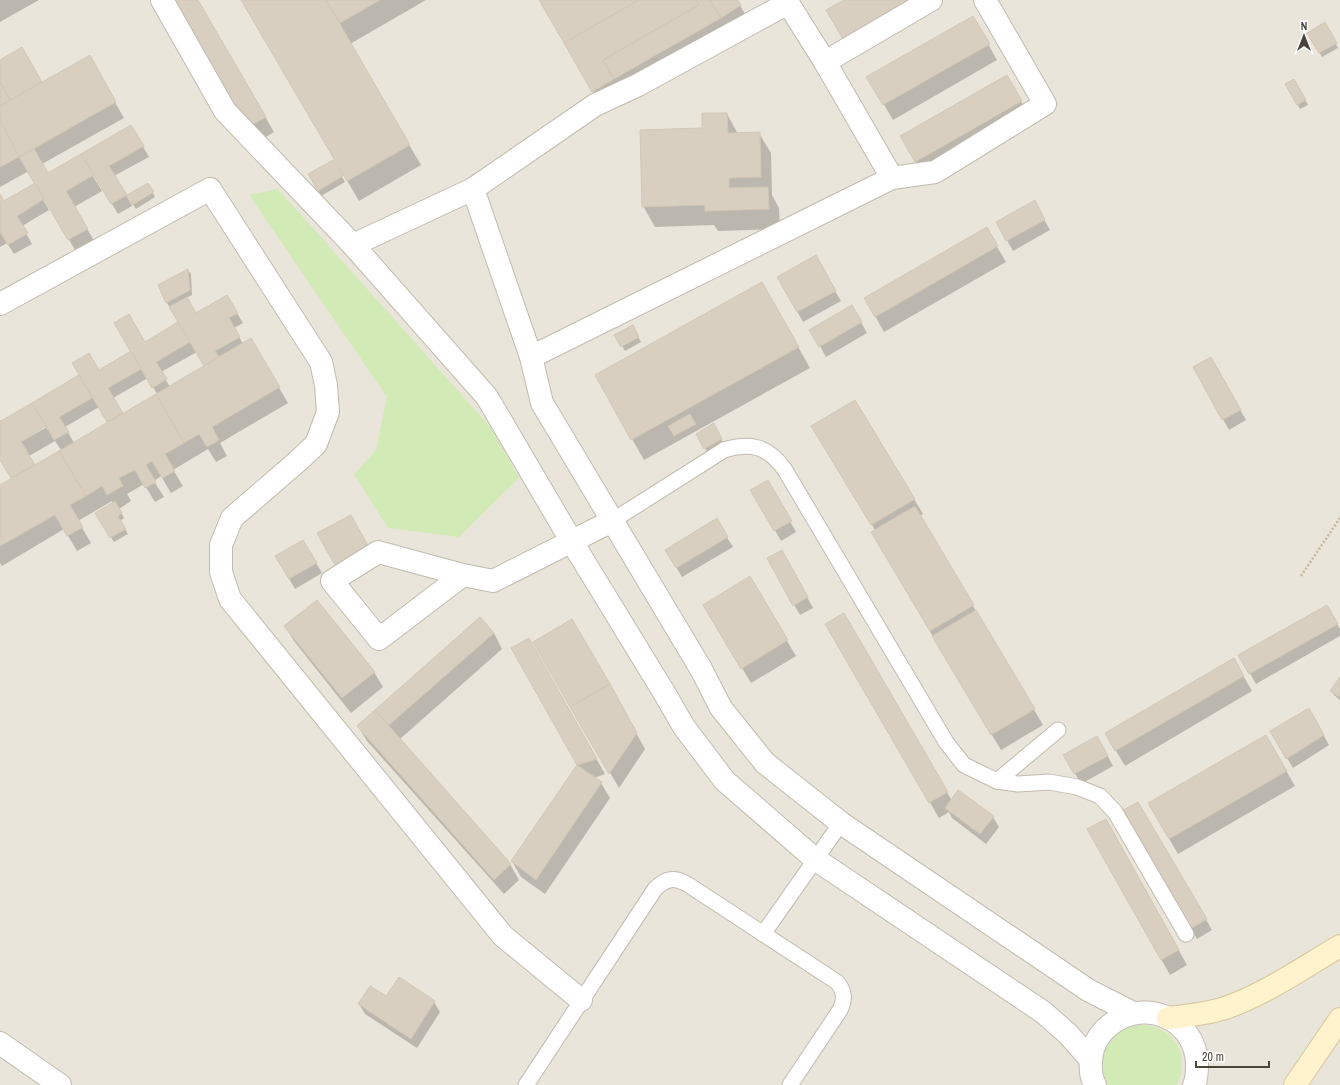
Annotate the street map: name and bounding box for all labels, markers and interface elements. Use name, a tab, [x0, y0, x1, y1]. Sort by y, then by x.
north arrow	[1284, 16, 1324, 56]
text: N	[1301, 19, 1307, 33]
scale bar	[1196, 1043, 1269, 1069]
text: 20 m	[1202, 1049, 1224, 1065]

